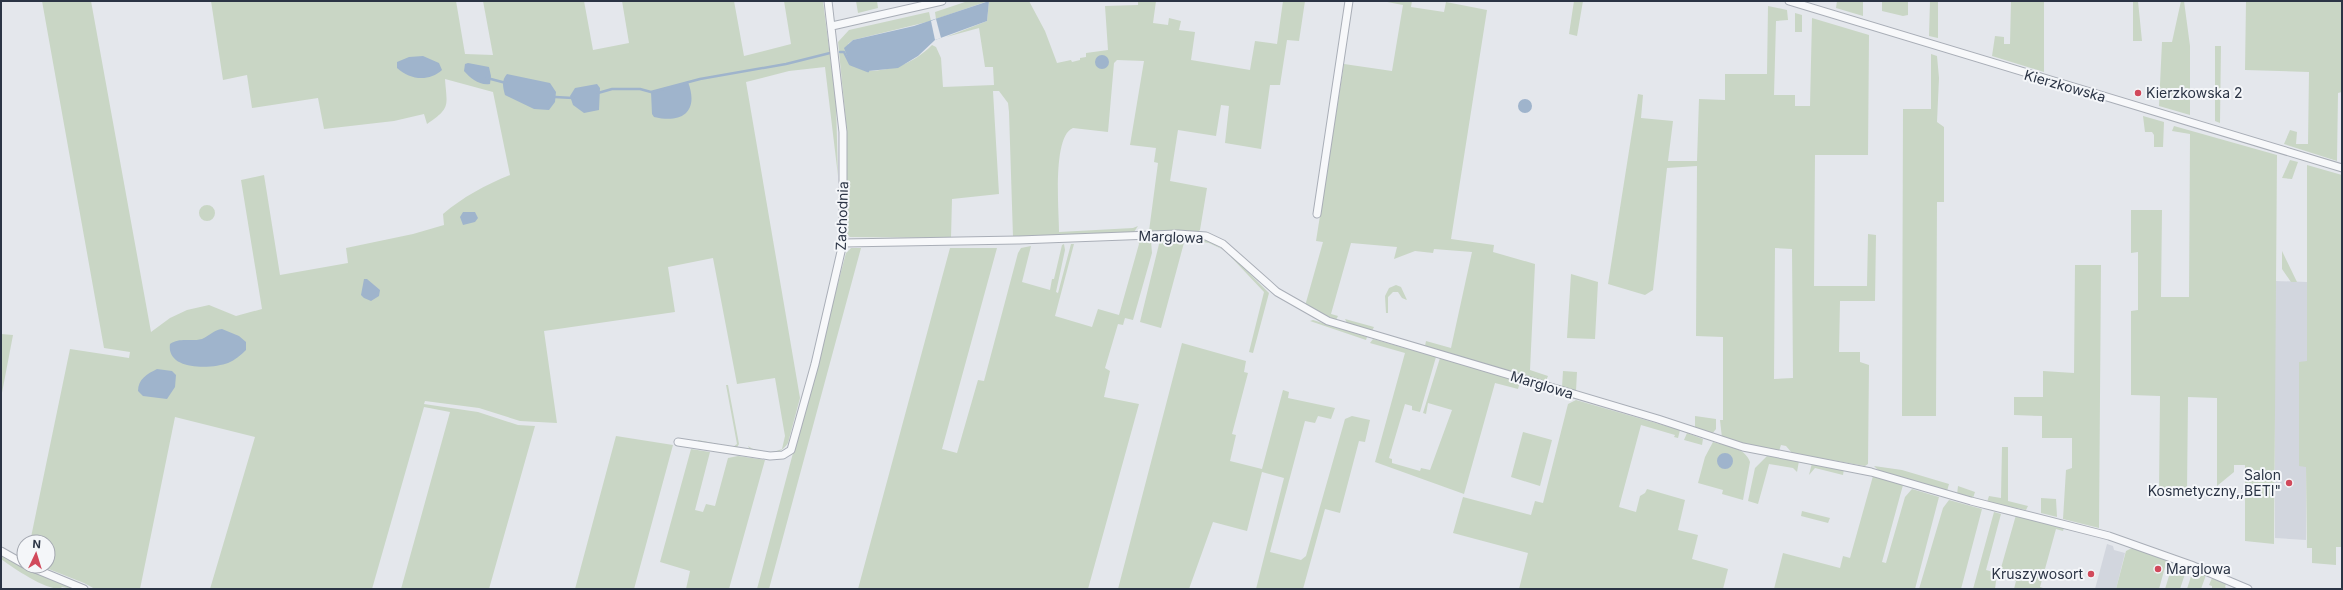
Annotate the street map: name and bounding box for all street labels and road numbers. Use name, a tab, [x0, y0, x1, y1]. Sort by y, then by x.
street label: Kierzkowska	[2022, 66, 2108, 105]
street label: Zachodnia	[832, 181, 851, 251]
street label: Marglowa	[1138, 227, 1204, 246]
street label: Marglowa	[1509, 367, 1576, 402]

